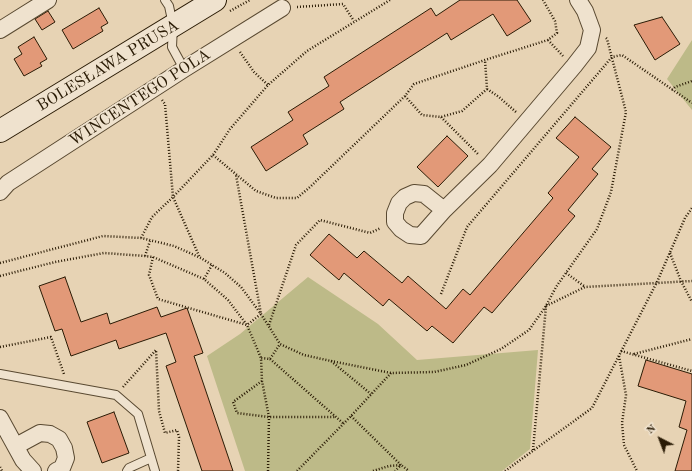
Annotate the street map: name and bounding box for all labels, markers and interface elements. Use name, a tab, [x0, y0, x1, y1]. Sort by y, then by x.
street label: BOLESŁAWA PRUSA	[34, 16, 182, 116]
street label: WINCENTEGO POLA	[66, 45, 214, 151]
north arrow	[640, 419, 680, 459]
text: N	[645, 423, 658, 437]

